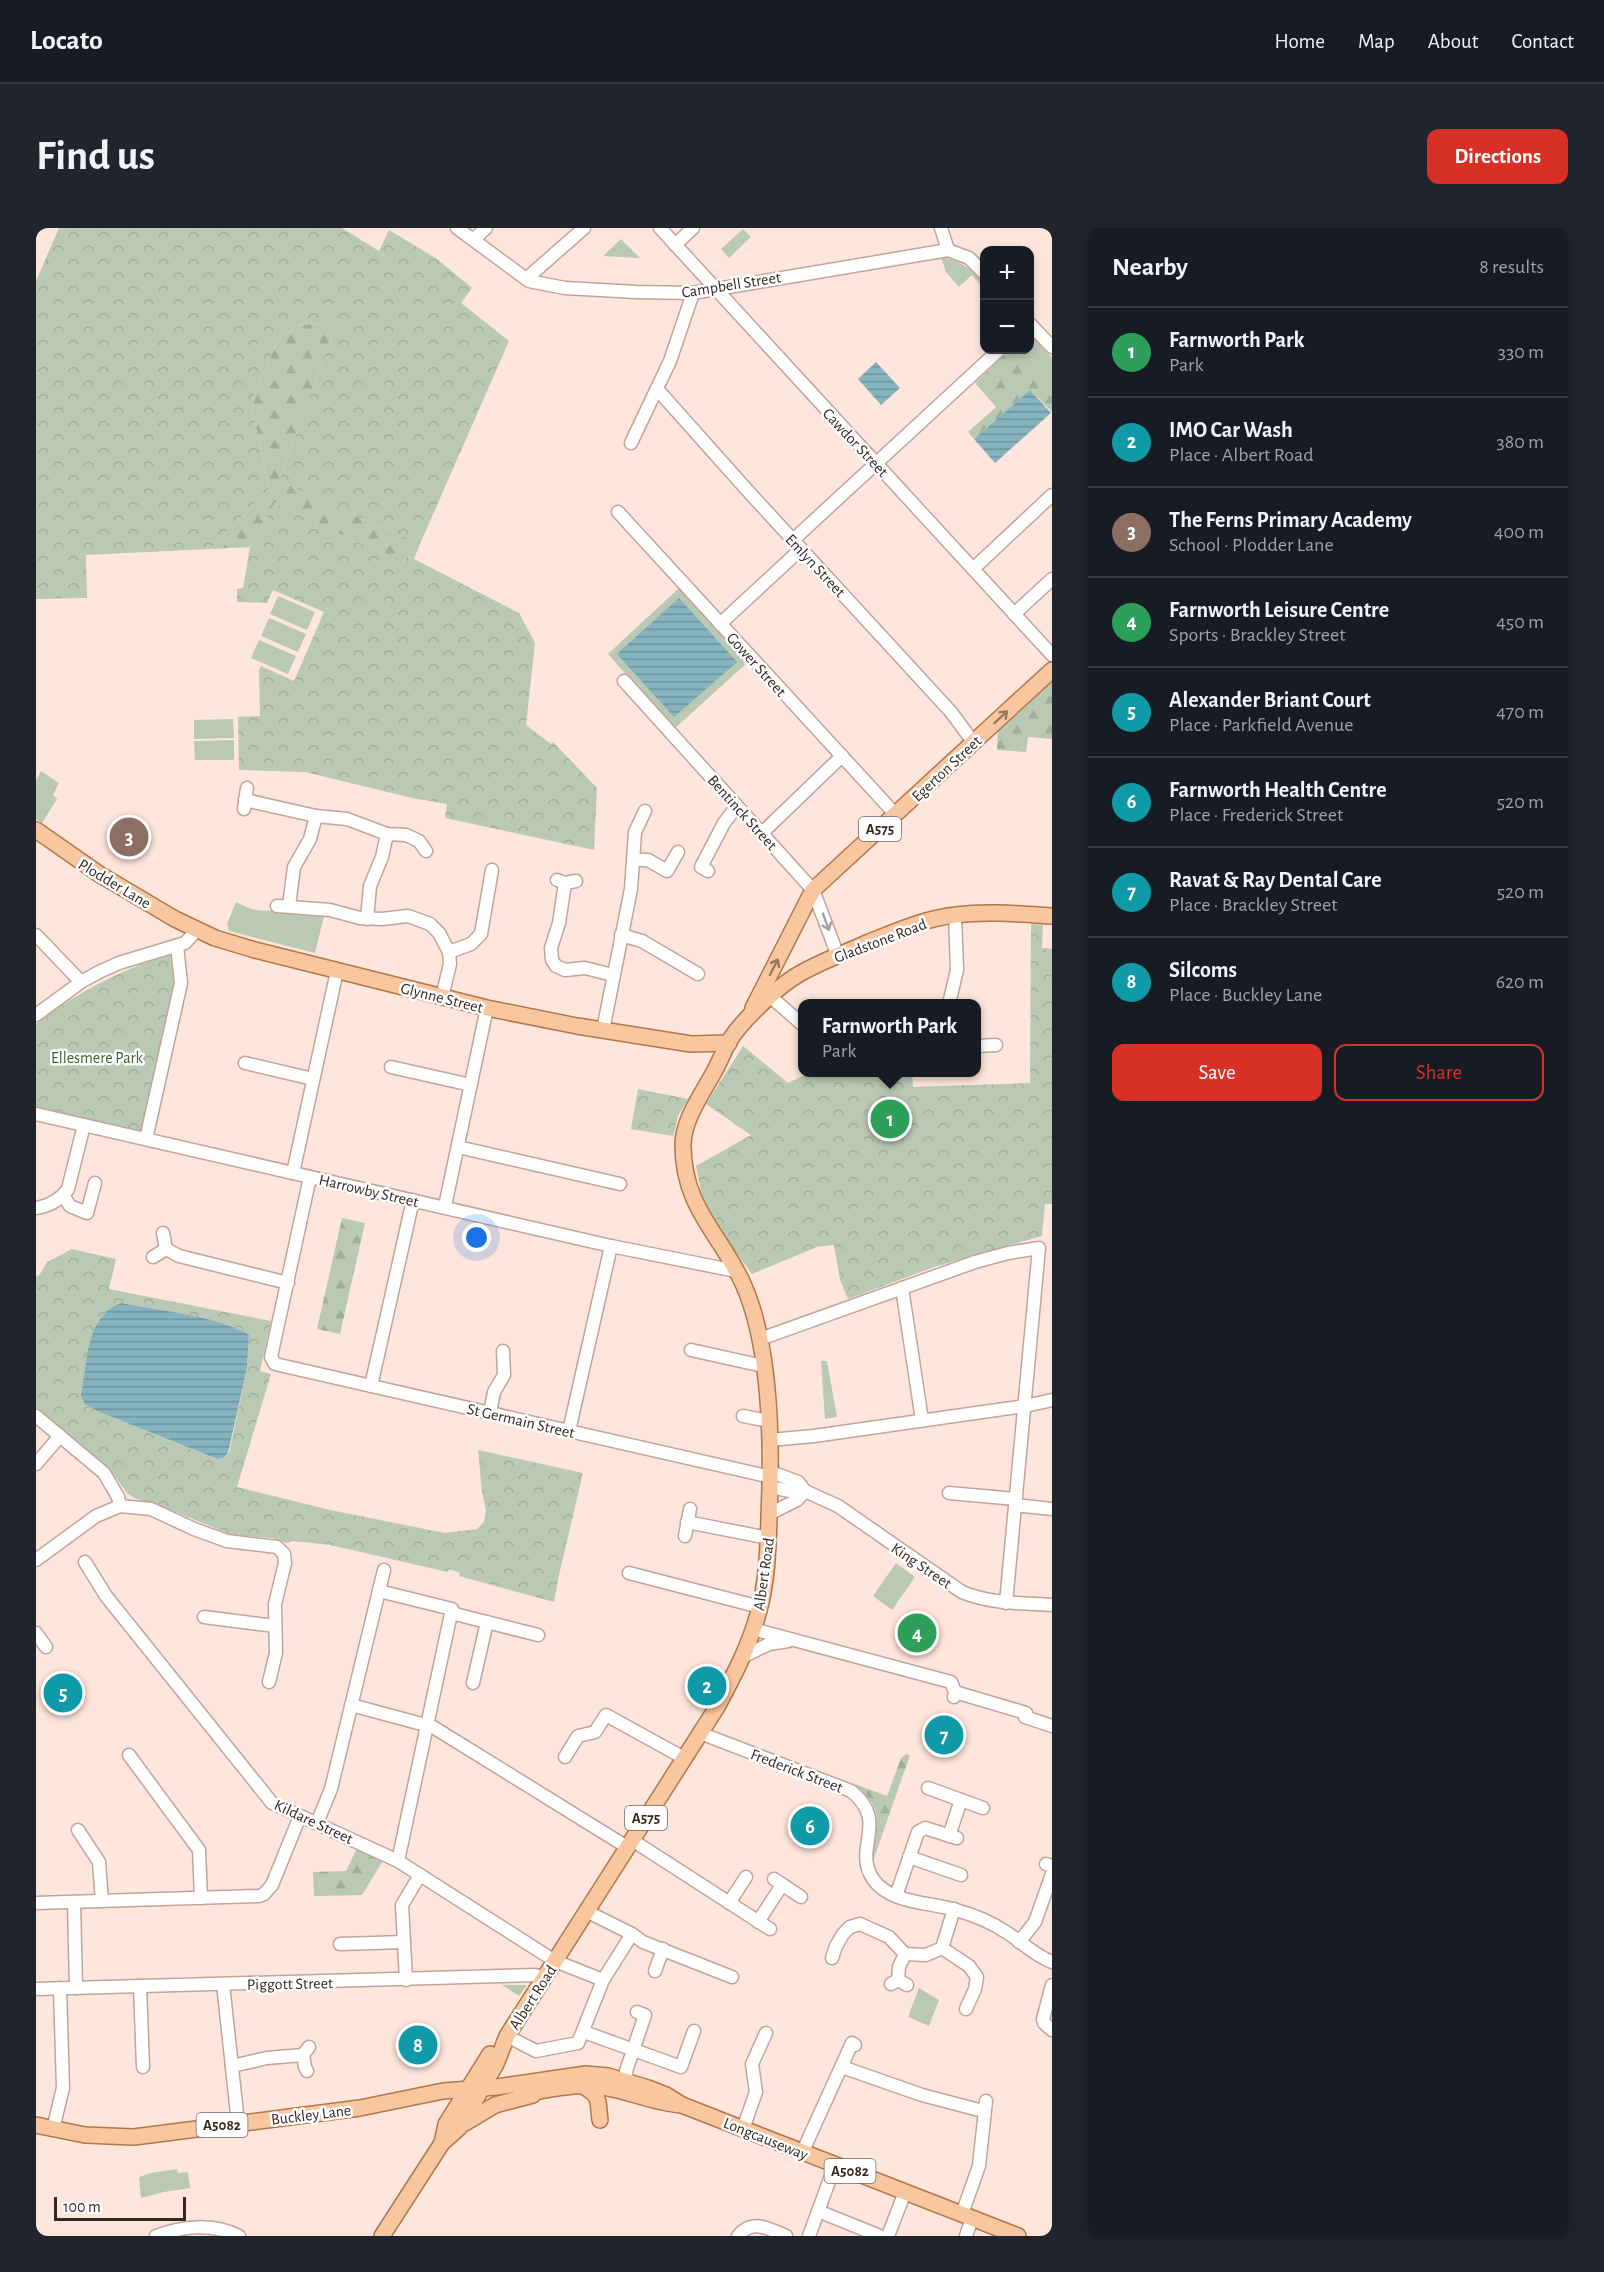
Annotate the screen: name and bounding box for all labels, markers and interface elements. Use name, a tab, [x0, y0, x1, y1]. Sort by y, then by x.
text: Locato	[30, 27, 103, 55]
text: Home	[1274, 31, 1325, 52]
text: Map	[1358, 31, 1395, 52]
text: About	[1428, 31, 1478, 52]
text: Contact	[1511, 31, 1574, 52]
button: Directions	[1427, 129, 1568, 184]
text: Find us	[36, 135, 155, 177]
map controls	[980, 246, 1034, 354]
button: +	[980, 246, 1034, 300]
text: Nearby	[1112, 254, 1188, 280]
text: 8 results	[1479, 257, 1544, 277]
street label: Campbell Street	[680, 269, 782, 301]
button: −	[980, 300, 1034, 354]
text: Farnworth Park	[1169, 329, 1304, 351]
text: 1	[1128, 342, 1135, 362]
text: 330 m	[1498, 342, 1544, 362]
text: Park	[1169, 355, 1204, 375]
street label: Cawdor Street	[820, 405, 891, 480]
text: IMO Car Wash	[1169, 419, 1293, 441]
text: 2	[1127, 432, 1136, 452]
text: 380 m	[1496, 432, 1544, 452]
text: Place · Albert Road	[1169, 445, 1314, 465]
text: The Ferns Primary Academy	[1169, 509, 1412, 531]
text: 3	[1127, 522, 1136, 542]
text: 400 m	[1494, 522, 1544, 542]
street label: Emlyn Street	[782, 531, 848, 601]
text: School · Plodder Lane	[1169, 535, 1334, 555]
text: Farnworth Leisure Centre	[1169, 599, 1389, 621]
text: 4	[1126, 612, 1137, 632]
text: 450 m	[1496, 612, 1544, 632]
text: Sports · Brackley Street	[1169, 625, 1346, 645]
street label: Gower Street	[723, 629, 789, 700]
text: Alexander Briant Court	[1169, 689, 1371, 711]
text: 5	[1127, 702, 1136, 722]
text: 470 m	[1496, 702, 1544, 722]
one-way arrow	[994, 709, 1009, 724]
text: Place · Parkfield Avenue	[1169, 715, 1353, 735]
street label: Egerton Street	[909, 733, 985, 805]
street label: Bentinck Street	[705, 772, 780, 853]
text: Farnworth Health Centre	[1169, 779, 1387, 801]
text: 6	[1127, 792, 1136, 812]
text: 520 m	[1497, 792, 1544, 812]
text: Place · Frederick Street	[1169, 805, 1343, 825]
pin: 3	[110, 814, 148, 860]
road number: A575	[859, 817, 901, 841]
street label: Plodder Lane	[75, 856, 154, 912]
text: Ravat & Ray Dental Care	[1169, 869, 1382, 891]
text: 7	[1127, 882, 1136, 902]
text: 520 m	[1497, 882, 1544, 902]
text: Place · Brackley Street	[1169, 895, 1338, 915]
one-way arrow	[822, 913, 833, 931]
street label: Gladstone Road	[832, 916, 929, 966]
one-way arrow	[769, 958, 780, 976]
text: Silcoms	[1169, 959, 1237, 981]
text: 8	[1127, 972, 1136, 992]
text: 620 m	[1496, 972, 1544, 992]
street label: Glynne Street	[399, 980, 485, 1017]
text: Place · Buckley Lane	[1169, 985, 1322, 1005]
popup	[798, 999, 981, 1077]
text: Farnworth Park	[822, 1015, 957, 1037]
text: Park	[822, 1041, 856, 1061]
button: Save	[1112, 1044, 1322, 1101]
button: Share	[1334, 1044, 1544, 1101]
park label: Ellesmere Park	[51, 1050, 144, 1066]
pin: 1	[870, 1096, 910, 1142]
street label: Harrowby Street	[317, 1172, 420, 1211]
your location	[462, 1223, 491, 1252]
street label: St Germain Street	[466, 1401, 576, 1441]
street label: Albert Road	[751, 1537, 777, 1612]
street label: King Street	[888, 1540, 955, 1592]
pin: 4	[898, 1610, 936, 1656]
pin: 2	[688, 1664, 726, 1708]
pin: 5	[44, 1670, 82, 1716]
pin: 7	[924, 1712, 964, 1758]
street label: Frederick Street	[748, 1746, 845, 1796]
street label: Kildare Street	[272, 1797, 355, 1847]
pin: 6	[790, 1804, 830, 1848]
road number: A575	[625, 1806, 667, 1830]
street label: Albert Road	[506, 1962, 560, 2033]
street label: Piggott Street	[247, 1975, 333, 1993]
pin: 8	[398, 2022, 437, 2068]
street label: Buckley Lane	[270, 2102, 352, 2129]
road number: A5082	[196, 2113, 248, 2137]
street label: Longcauseway	[721, 2115, 810, 2164]
road number: A5082	[824, 2159, 876, 2183]
scale bar	[54, 2194, 186, 2222]
text: 100 m	[63, 2199, 101, 2215]

